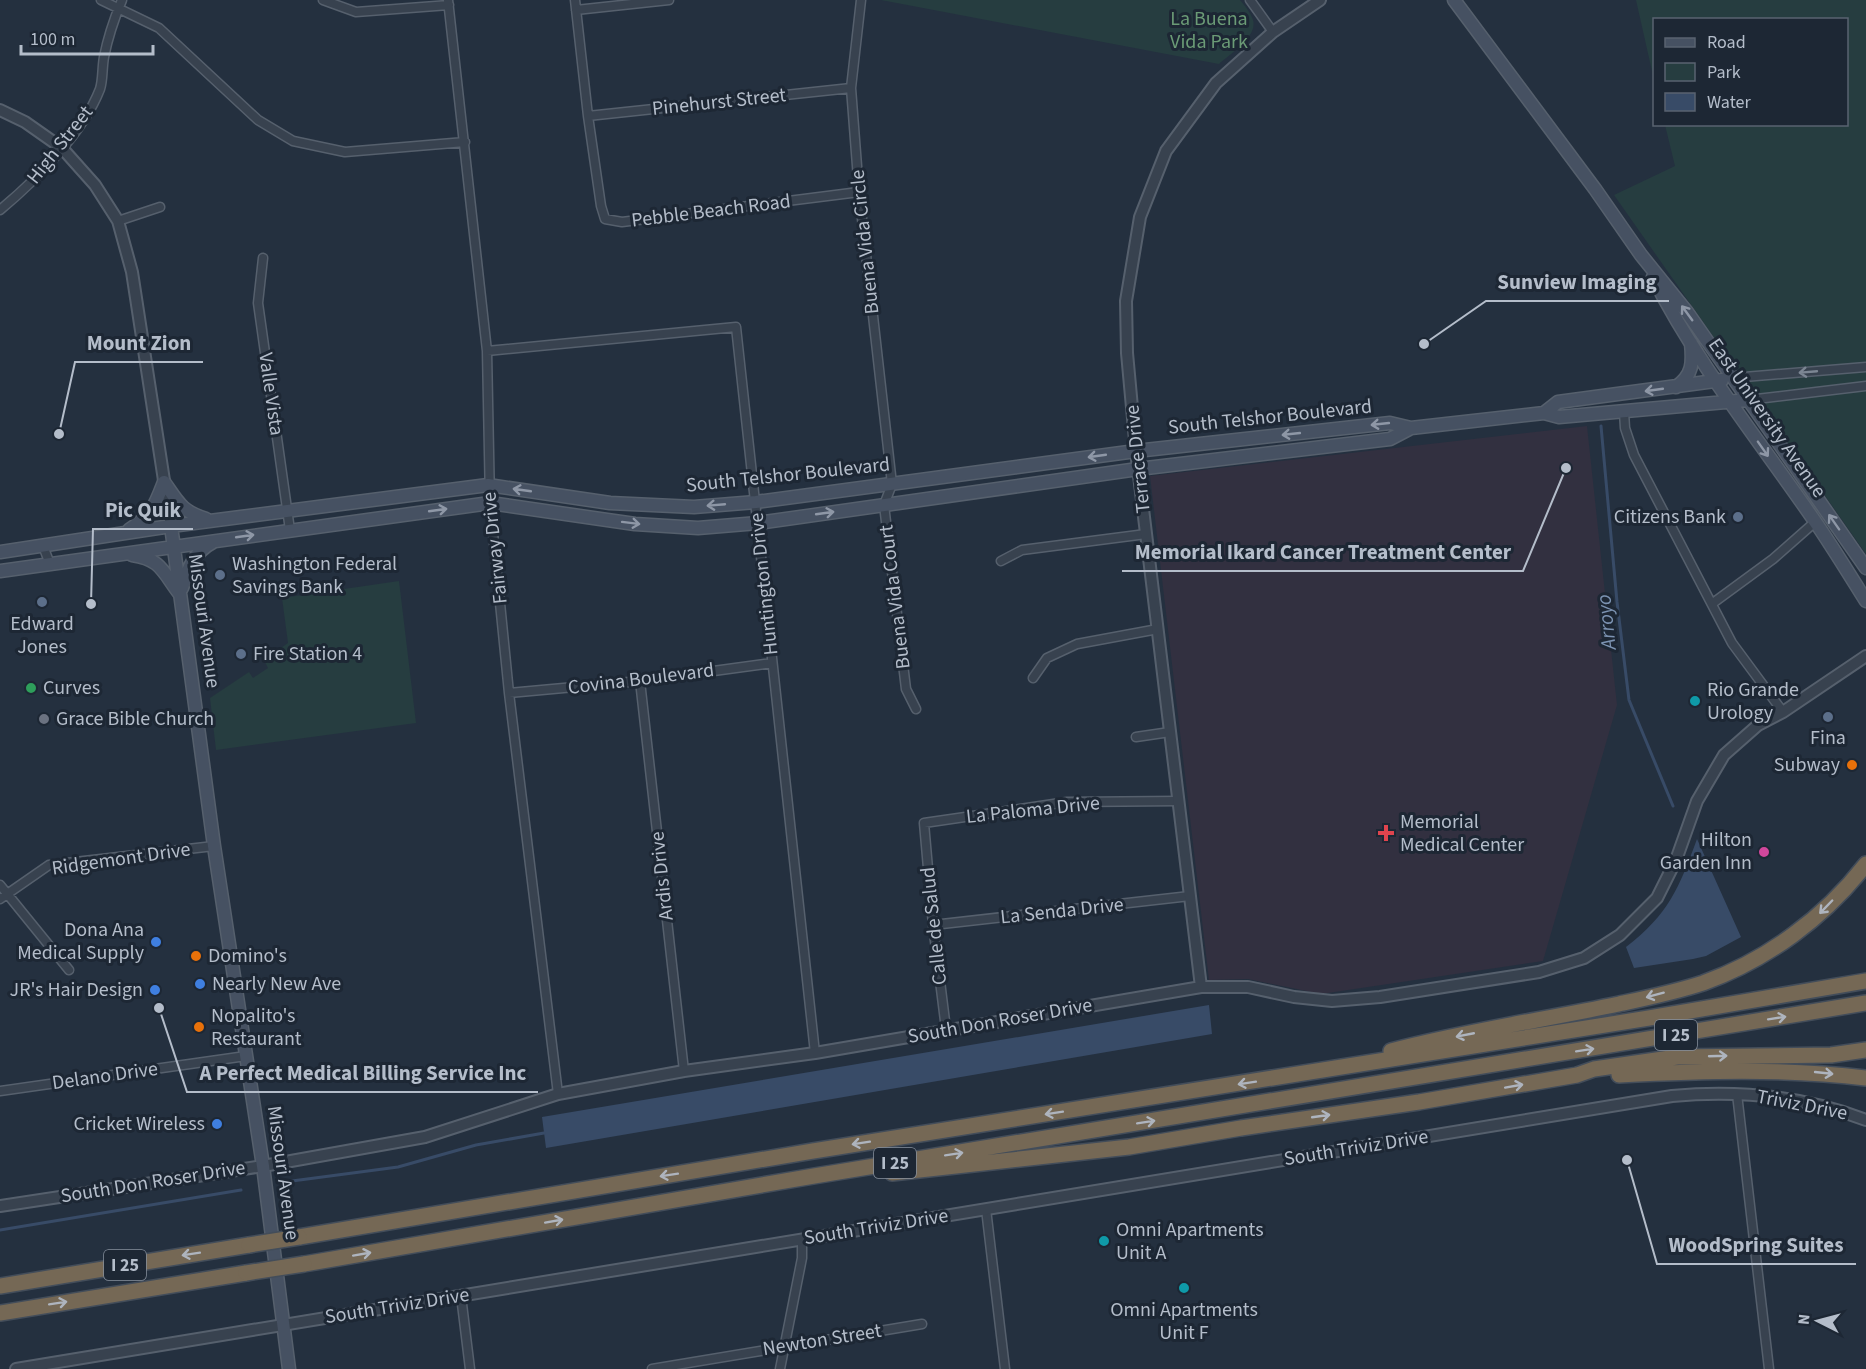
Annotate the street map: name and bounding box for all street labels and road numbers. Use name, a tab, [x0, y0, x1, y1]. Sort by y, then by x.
street label: Pinehurst Street	[651, 81, 788, 123]
street label: High Street	[20, 100, 100, 190]
street label: Buena Vida Circle	[843, 168, 887, 316]
street label: Pebble Beach Road	[630, 187, 792, 235]
street label: East University Avenue	[1701, 332, 1833, 504]
street label: Valle Vista	[251, 351, 291, 437]
street label: South Telshor Boulevard	[1167, 392, 1373, 442]
street label: Terrace Drive	[1118, 403, 1158, 515]
street label: South Telshor Boulevard	[685, 450, 891, 500]
street label: Fairway Drive	[475, 491, 515, 605]
street label: Huntington Drive	[743, 511, 785, 657]
street label: Buena Vida Court	[872, 523, 918, 671]
street label: Missouri Avenue	[181, 552, 227, 690]
street label: Covina Boulevard	[566, 656, 716, 702]
street label: La Paloma Drive	[965, 789, 1101, 831]
street label: Ardis Drive	[643, 830, 681, 922]
street label: Ridgemont Drive	[50, 835, 192, 883]
street label: Calle de Salud	[914, 866, 954, 986]
street label: La Senda Drive	[999, 891, 1125, 931]
street label: South Don Roser Drive	[906, 991, 1094, 1051]
road number: I 25	[1655, 1020, 1697, 1050]
street label: Delano Drive	[50, 1055, 160, 1097]
street label: Triviz Drive	[1754, 1083, 1850, 1128]
street label: Missouri Avenue	[260, 1104, 306, 1242]
street label: South Triviz Drive	[1282, 1123, 1430, 1173]
road number: I 25	[874, 1148, 916, 1178]
street label: South Don Roser Drive	[59, 1154, 247, 1210]
street label: South Triviz Drive	[802, 1202, 950, 1252]
road number: I 25	[104, 1250, 146, 1280]
street label: South Triviz Drive	[323, 1281, 471, 1331]
street label: Newton Street	[761, 1317, 884, 1363]

